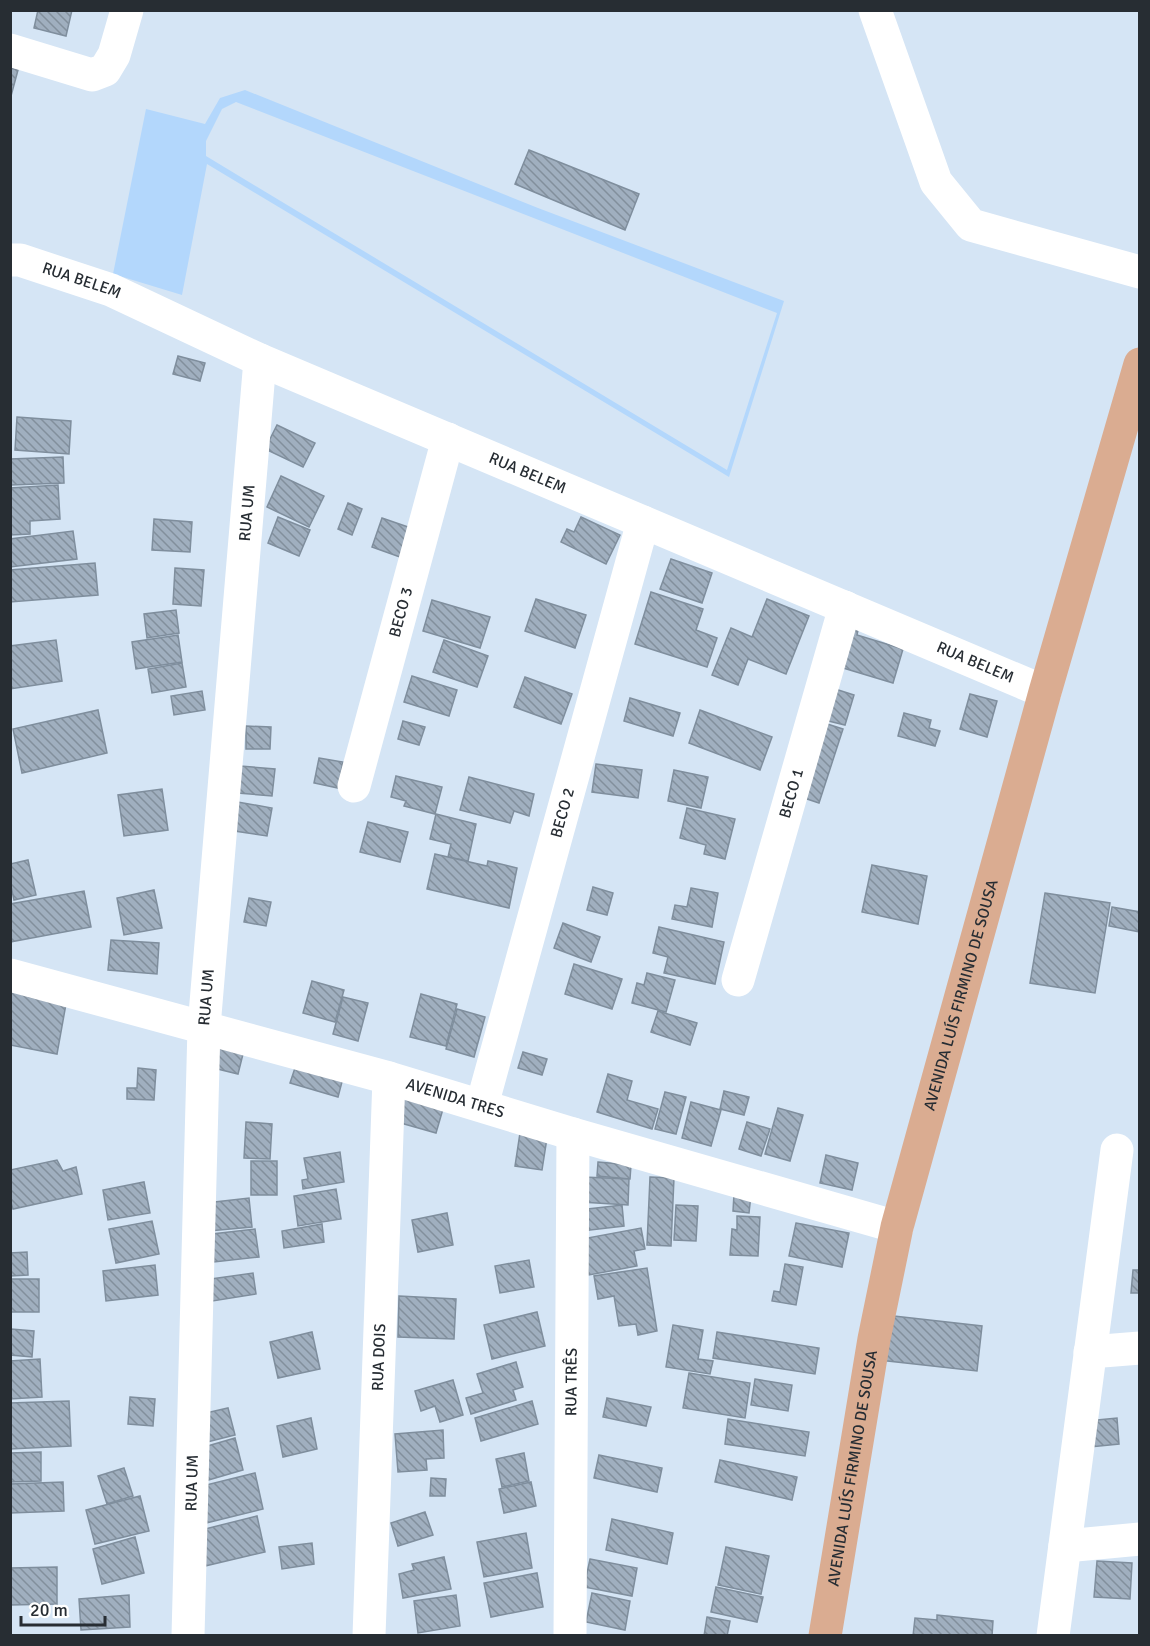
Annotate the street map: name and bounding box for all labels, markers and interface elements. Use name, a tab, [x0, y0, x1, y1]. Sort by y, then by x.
street label: RUA BELEM	[40, 258, 124, 303]
street label: RUA BELEM	[486, 448, 569, 498]
street label: RUA UM	[235, 484, 259, 542]
street label: BECO 3	[385, 585, 417, 639]
street label: RUA BELEM	[934, 637, 1017, 688]
street label: BECO 1	[775, 766, 808, 821]
street label: BECO 2	[546, 786, 579, 840]
street label: AVENIDA LUÍS FIRMINO DE SOUSA	[920, 877, 1003, 1113]
street label: RUA UM	[194, 968, 219, 1026]
street label: AVENIDA TRES	[404, 1074, 507, 1123]
street label: RUA DOIS	[368, 1323, 390, 1391]
street label: RUA TRÊS	[561, 1348, 582, 1416]
street label: AVENIDA LUÍS FIRMINO DE SOUSA	[823, 1348, 882, 1588]
street label: RUA UM	[181, 1454, 203, 1512]
scale bar	[21, 1589, 105, 1627]
text: 20 m	[30, 1599, 68, 1621]

